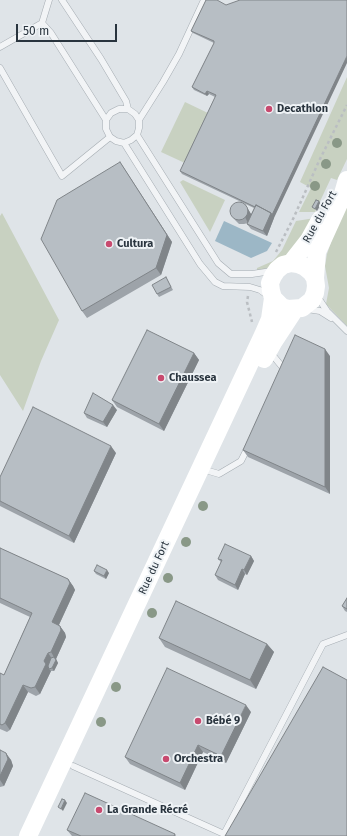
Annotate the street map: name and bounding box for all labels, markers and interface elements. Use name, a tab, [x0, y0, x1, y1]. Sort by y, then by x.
scale bar	[18, 16, 119, 42]
text: 50 m	[23, 24, 49, 38]
place label: Decathlon	[277, 102, 328, 116]
marker: Decathlon	[264, 104, 274, 114]
street label: Rue du Fort	[300, 189, 340, 245]
place label: Cultura	[117, 237, 153, 251]
marker: Cultura	[104, 239, 114, 249]
place label: Chaussea	[169, 371, 216, 385]
marker: Chaussea	[156, 373, 166, 383]
street label: Rue du Fort	[136, 539, 172, 597]
place label: Bébé 9	[206, 714, 240, 728]
marker: Bébé 9	[193, 716, 203, 726]
place label: Orchestra	[174, 752, 223, 766]
marker: Orchestra	[161, 754, 171, 764]
place label: La Grande Récré	[107, 803, 188, 817]
marker: La Grande Récré	[94, 805, 104, 815]

